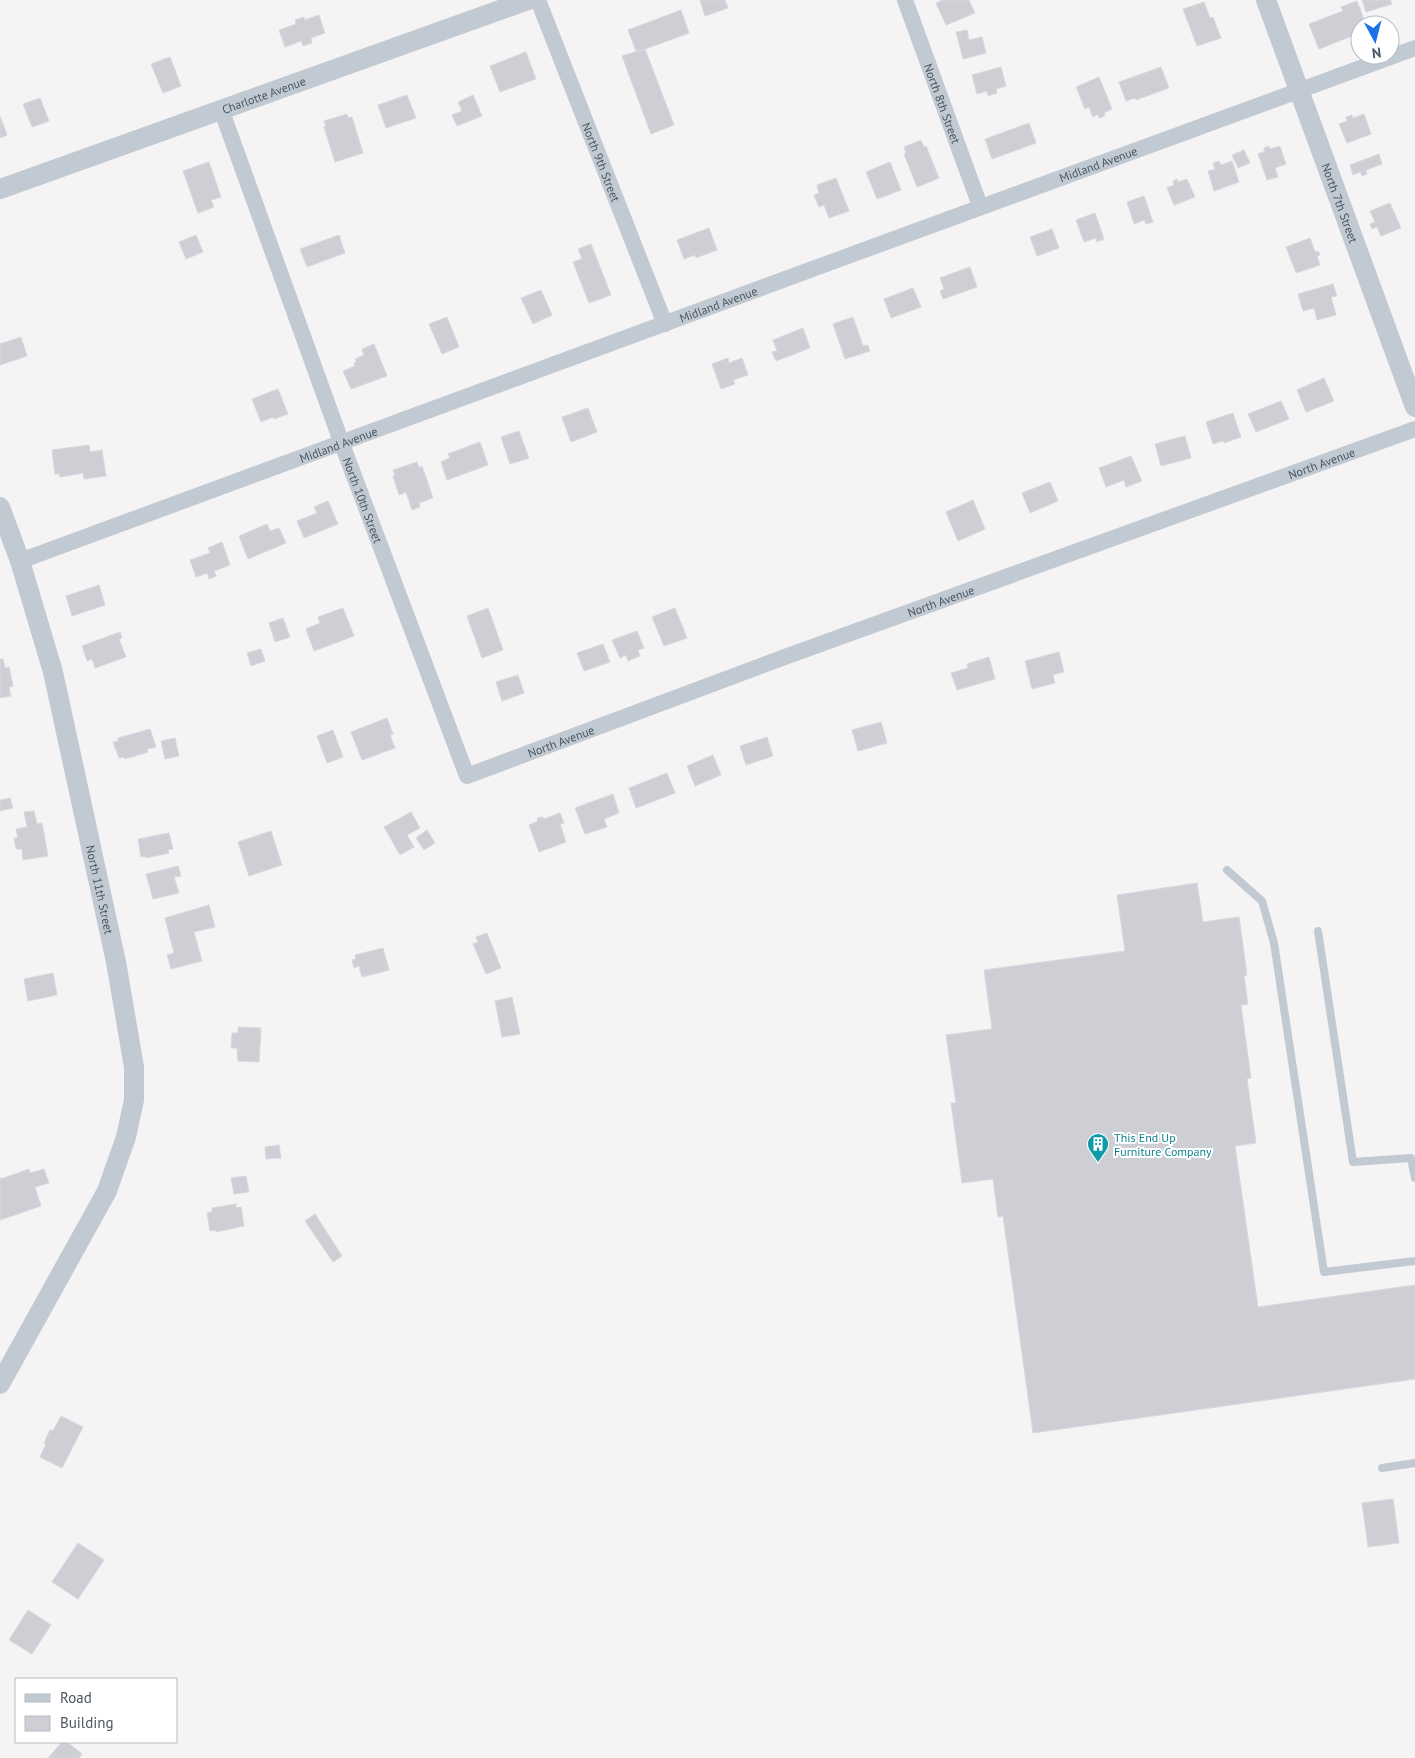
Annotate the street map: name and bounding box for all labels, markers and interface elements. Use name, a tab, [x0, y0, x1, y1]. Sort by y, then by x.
north arrow	[1350, 15, 1400, 65]
text: N	[1371, 43, 1382, 62]
street label: North 8th Street	[921, 61, 964, 145]
street label: Charlotte Avenue	[220, 73, 308, 117]
street label: North 9th Street	[579, 120, 624, 204]
street label: Midland Avenue	[1057, 143, 1139, 185]
street label: North 7th Street	[1319, 161, 1362, 245]
street label: Midland Avenue	[677, 283, 759, 325]
street label: Midland Avenue	[297, 423, 379, 465]
street label: North Avenue	[1286, 444, 1357, 482]
street label: North 10th Street	[340, 455, 386, 545]
street label: North Avenue	[905, 582, 976, 620]
street label: North Avenue	[525, 722, 596, 760]
street label: North 11th Street	[83, 844, 117, 935]
place label: This End Up Furniture Company	[1114, 1130, 1212, 1159]
building icon: This End Up Furniture Company	[1086, 1132, 1110, 1163]
legend	[15, 1678, 178, 1743]
text: Road	[60, 1688, 92, 1707]
text: Building	[60, 1713, 114, 1732]

